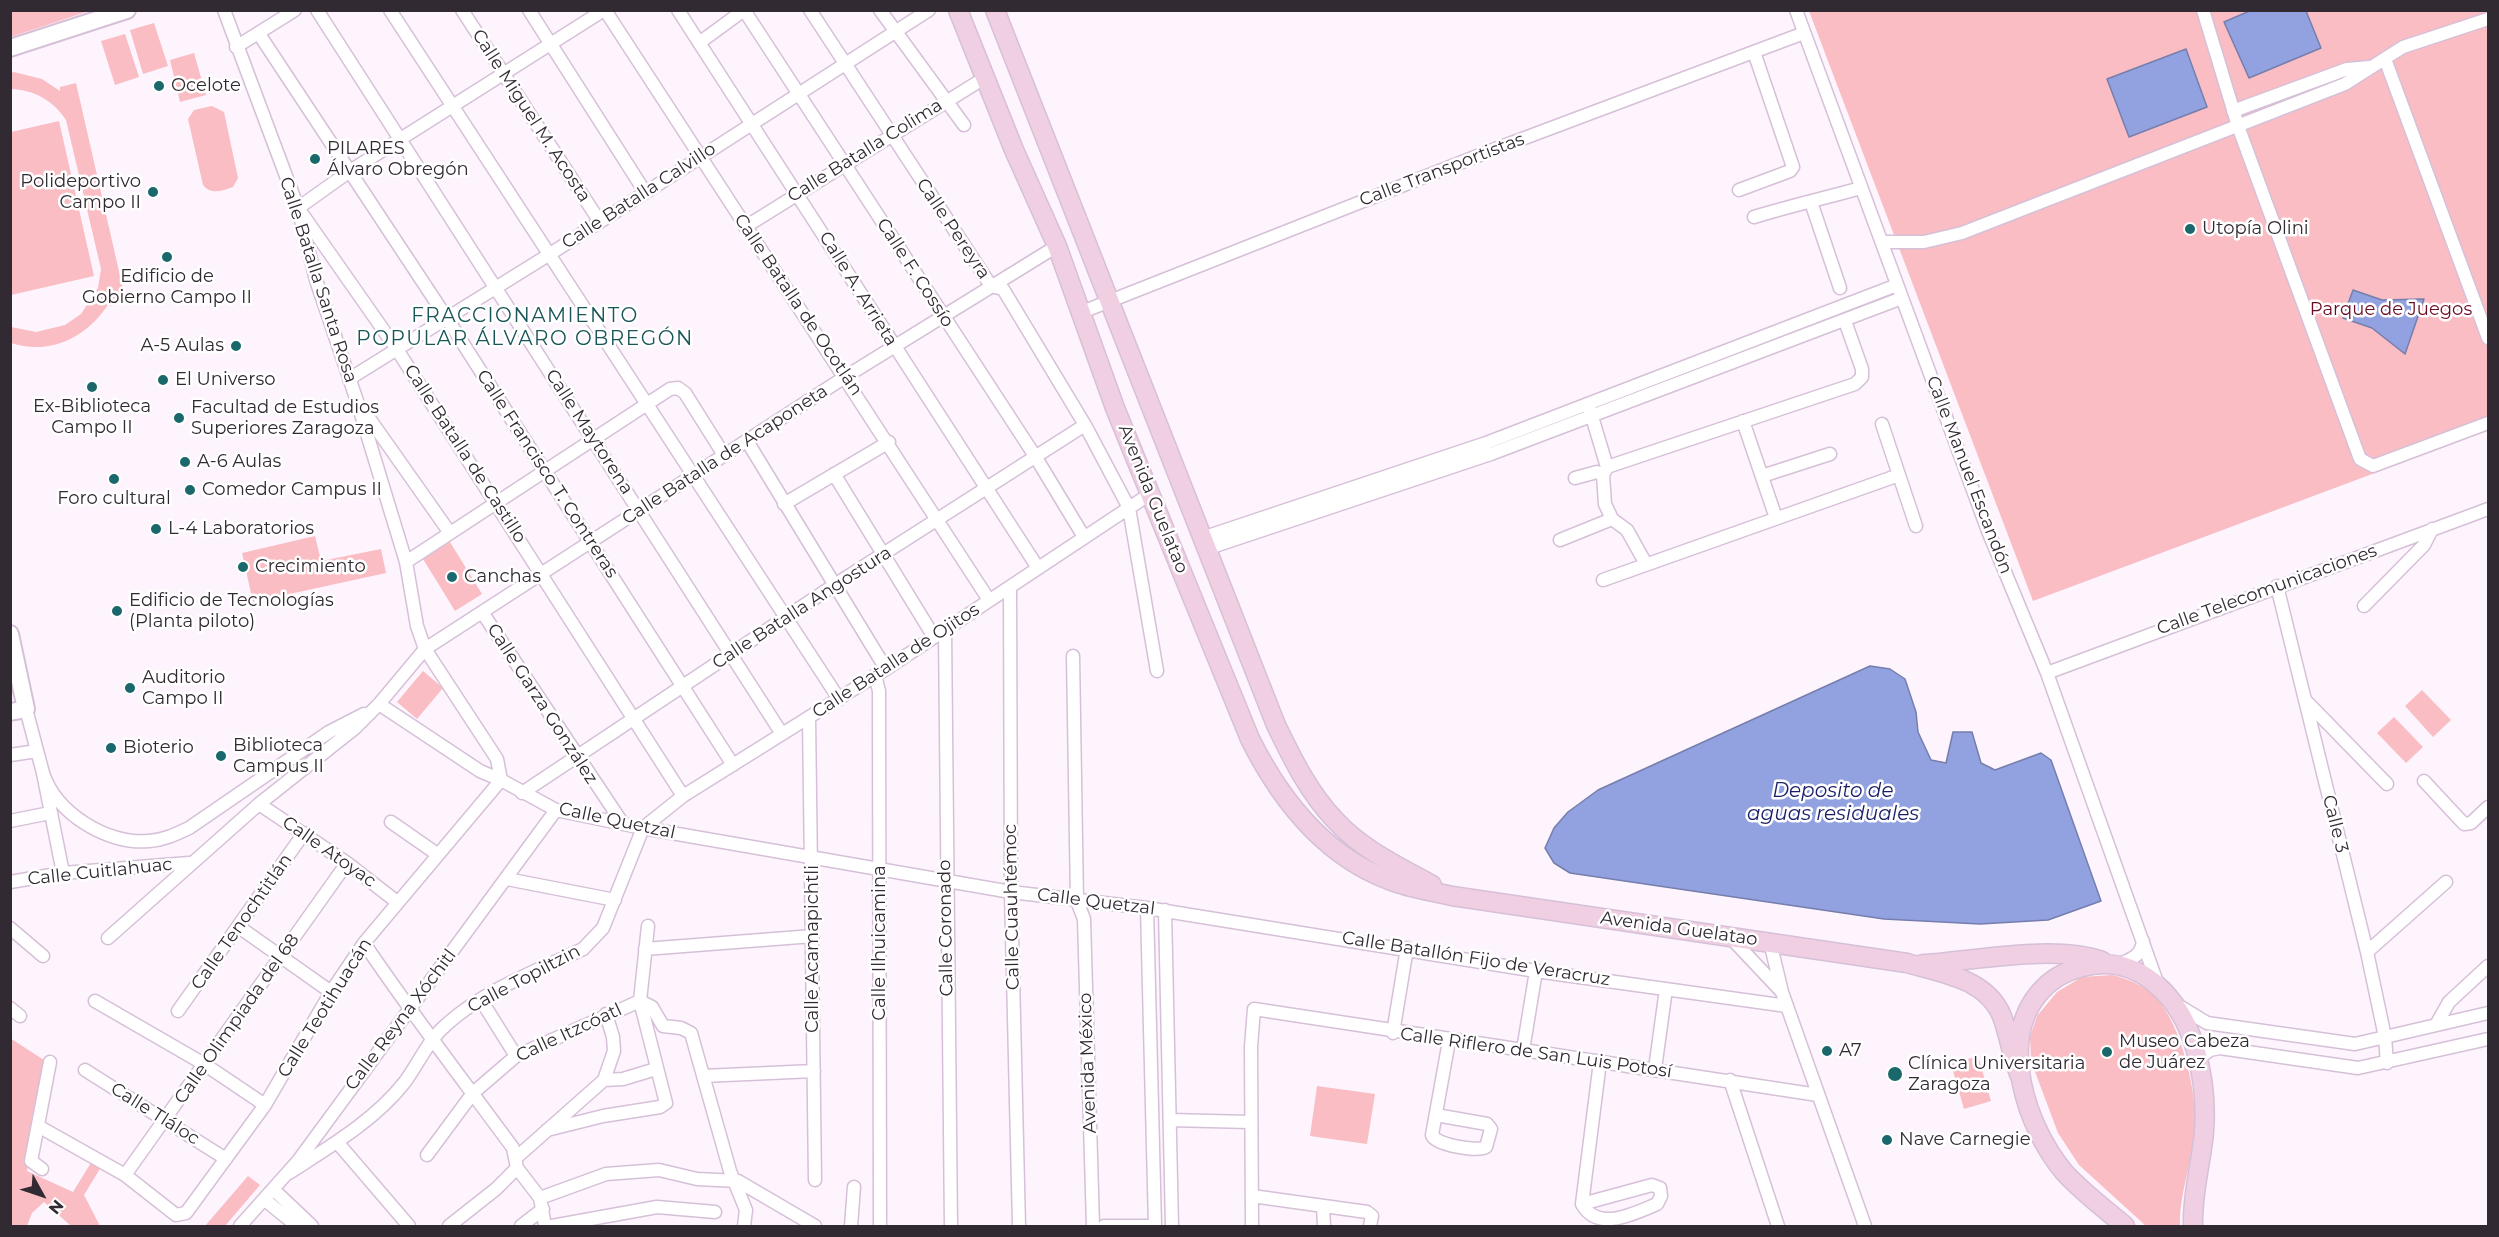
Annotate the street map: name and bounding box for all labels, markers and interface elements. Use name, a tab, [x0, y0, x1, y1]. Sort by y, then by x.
street label: Calle Miguel M. Acosta	[467, 26, 595, 206]
place label: Ocelote	[171, 75, 241, 97]
marker: Ocelote	[152, 79, 166, 93]
street label: Calle Batalla Colima	[784, 95, 946, 207]
street label: Calle Transportistas	[1356, 129, 1528, 211]
place label: PILARES Álvaro Obregón	[327, 138, 469, 180]
street label: Calle Batalla Calvillo	[558, 138, 720, 254]
marker: PILARES Álvaro Obregón	[308, 152, 322, 166]
place label: Polideportivo Campo II	[20, 171, 141, 213]
street label: Calle Batalla Santa Rosa	[274, 174, 362, 386]
street label: Calle Pereyra	[911, 175, 995, 283]
marker: Polideportivo Campo II	[146, 185, 160, 199]
street label: Calle Batalla de Ocotlán	[729, 210, 867, 400]
street label: Calle F. Cossío	[872, 214, 958, 332]
place label: Utopía Olini	[2202, 218, 2309, 240]
marker: Utopía Olini	[2183, 222, 2197, 236]
street label: Calle A. Arrieta	[814, 228, 902, 350]
marker: Edificio de Gobierno Campo II	[160, 250, 174, 264]
place label: Edificio de Gobierno Campo II	[82, 266, 252, 308]
park label: Parque de Juegos	[2310, 299, 2472, 321]
district label: FRACCIONAMIENTO POPULAR ÁLVARO OBREGÓN	[356, 304, 694, 351]
place label: A-5 Aulas	[141, 335, 224, 357]
marker: A-5 Aulas	[229, 339, 243, 353]
street label: Calle Batalla de Castillo	[399, 361, 531, 547]
street label: Calle Maytorena	[541, 365, 637, 499]
street label: Calle Francisco T. Contreras	[472, 366, 622, 582]
place label: El Universo	[175, 369, 275, 391]
marker: El Universo	[156, 373, 170, 387]
street label: Calle Manuel Escandón	[1921, 373, 2017, 577]
marker: Ex-Biblioteca Campo II	[85, 380, 99, 394]
street label: Calle Batalla de Acaponeta	[618, 380, 832, 530]
place label: Ex-Biblioteca Campo II	[33, 396, 151, 438]
place label: Facultad de Estudios Superiores Zaragoza	[191, 397, 379, 440]
marker: Facultad de Estudios Superiores Zaragoza	[172, 411, 186, 425]
street label: Avenida Guelatao	[1113, 421, 1193, 577]
place label: A-6 Aulas	[197, 451, 281, 473]
marker: A-6 Aulas	[178, 455, 192, 469]
marker: Foro cultural	[107, 472, 121, 486]
place label: Comedor Campus II	[202, 479, 382, 501]
marker: Comedor Campus II	[183, 483, 197, 497]
place label: Foro cultural	[57, 488, 171, 510]
place label: L-4 Laboratorios	[168, 518, 314, 540]
marker: L-4 Laboratorios	[149, 522, 163, 536]
street label: Calle Telecomunicaciones	[2154, 540, 2380, 640]
street label: Calle Batalla Angostura	[708, 542, 896, 674]
place label: Crecimiento	[255, 556, 366, 578]
marker: Crecimiento	[236, 560, 250, 574]
place label: Canchas	[464, 566, 541, 588]
marker: Canchas	[445, 570, 459, 584]
place label: Edificio de Tecnologías (Planta piloto)	[129, 590, 334, 632]
street label: Calle Batalla de Ojitos	[808, 599, 984, 723]
marker: Edificio de Tecnologías (Planta piloto)	[110, 604, 124, 618]
street label: Calle Garza González	[482, 620, 602, 788]
place label: Auditorio Campo II	[142, 667, 225, 710]
marker: Auditorio Campo II	[123, 681, 137, 695]
place label: Biblioteca Campus II	[233, 735, 324, 777]
place label: Bioterio	[123, 737, 194, 759]
marker: Bioterio	[104, 741, 118, 755]
marker: Biblioteca Campus II	[214, 749, 228, 763]
water label: Deposito de aguas residuales	[1747, 779, 1919, 826]
street label: Calle 3	[2317, 793, 2353, 855]
street label: Calle Quetzal	[557, 798, 677, 844]
street label: Calle Atoyac	[278, 812, 380, 892]
street label: Calle Cuauhtémoc	[1000, 824, 1024, 990]
street label: Calle Tenochtitlán	[187, 850, 297, 994]
street label: Calle Cuitlahuac	[27, 854, 173, 890]
street label: Calle Coronado	[934, 859, 958, 997]
street label: Calle Acamapichtli	[802, 865, 824, 1033]
street label: Calle Ilhuicamina	[869, 865, 891, 1021]
street label: Calle Quetzal	[1036, 884, 1156, 920]
street label: Avenida Guelatao	[1599, 907, 1759, 951]
street label: Calle Batallón Fijo de Veracruz	[1340, 927, 1612, 991]
street label: Calle Olimpiada del 68	[170, 930, 304, 1108]
street label: Calle Teotihuacán	[273, 934, 377, 1082]
street label: Calle Topiltzin	[464, 940, 584, 1018]
street label: Calle Reyna Xóchitl	[341, 945, 461, 1095]
street label: Avenida México	[1075, 992, 1101, 1134]
street label: Calle Itzcóatl	[513, 999, 625, 1067]
street label: Calle Riflero de San Luis Potosí	[1399, 1023, 1673, 1083]
place label: Museo Cabeza de Juárez	[2119, 1031, 2250, 1074]
place label: A7	[1839, 1040, 1862, 1062]
marker: A7	[1820, 1044, 1834, 1058]
marker: Museo Cabeza de Juárez	[2100, 1045, 2114, 1059]
place label: Clínica Universitaria Zaragoza	[1908, 1053, 2085, 1096]
marker: Clínica Universitaria Zaragoza	[1886, 1065, 1904, 1083]
street label: Calle Tláloc	[107, 1078, 203, 1150]
place label: Nave Carnegie	[1899, 1129, 2031, 1151]
marker: Nave Carnegie	[1880, 1133, 1894, 1147]
north arrow	[12, 1165, 72, 1225]
text: N	[45, 1196, 68, 1218]

